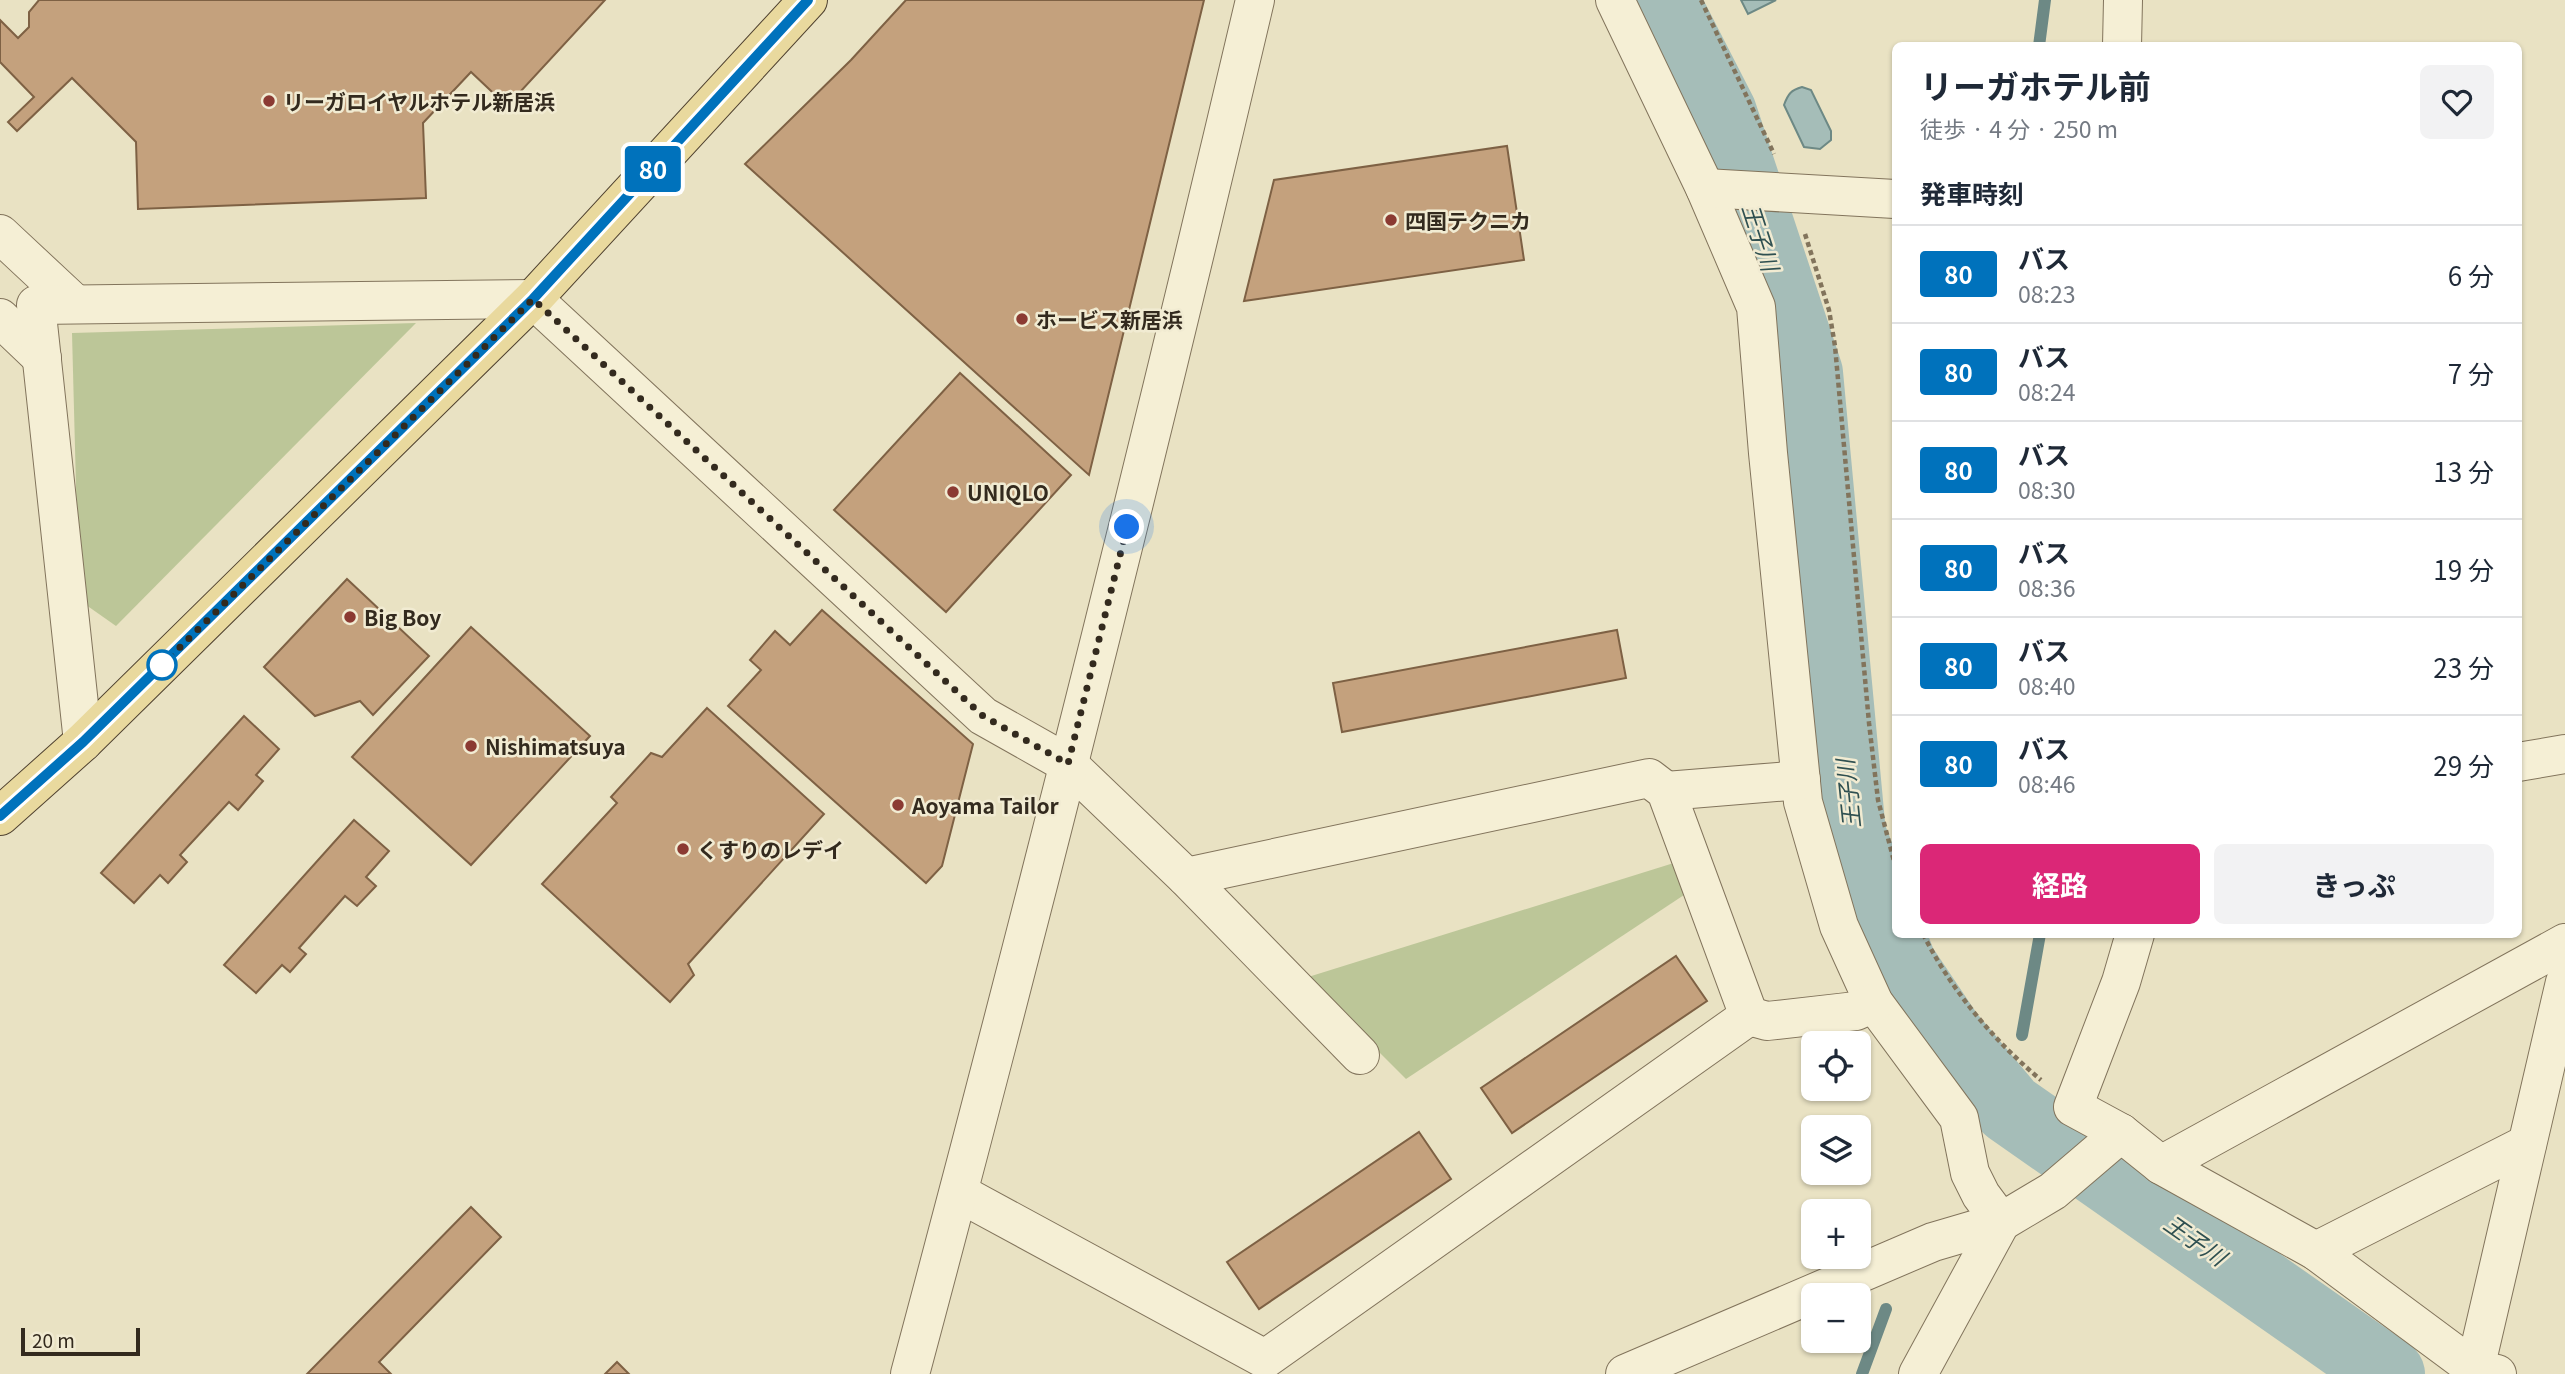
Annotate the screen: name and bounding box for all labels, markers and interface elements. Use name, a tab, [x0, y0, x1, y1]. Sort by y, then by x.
text: リーガホテル前	[1920, 61, 2151, 109]
button: heart	[2420, 65, 2494, 139]
place label: リーガロイヤルホテル新居浜	[283, 86, 555, 116]
marker: リーガロイヤルホテル新居浜	[261, 93, 277, 109]
text: 徒歩 · 4 分 · 250 m	[1920, 111, 2118, 145]
line badge: 80	[622, 146, 684, 192]
text: 80	[639, 151, 667, 186]
text: 発車時刻	[1920, 174, 2024, 211]
water label: 王子川	[1735, 199, 1790, 278]
place label: 四国テクニカ	[1405, 205, 1531, 235]
marker: 四国テクニカ	[1383, 212, 1399, 228]
text: バス	[2018, 239, 2070, 276]
text: 80	[1944, 256, 1973, 291]
text: 6 分	[2448, 256, 2494, 293]
text: 08:23	[2018, 276, 2075, 310]
place label: ホービス新居浜	[1036, 304, 1183, 334]
marker: ホービス新居浜	[1014, 311, 1030, 327]
text: バス	[2018, 337, 2070, 374]
text: 80	[1944, 354, 1973, 389]
text: 7 分	[2448, 354, 2494, 391]
text: 08:24	[2018, 374, 2075, 408]
text: バス	[2018, 435, 2070, 472]
text: 80	[1944, 452, 1973, 487]
text: 13 分	[2433, 452, 2494, 489]
text: 08:30	[2018, 472, 2075, 506]
place label: UNIQLO	[967, 477, 1049, 507]
marker: UNIQLO	[945, 484, 961, 500]
your location	[1109, 509, 1144, 544]
text: バス	[2018, 533, 2070, 570]
text: 80	[1944, 550, 1973, 585]
text: 19 分	[2433, 550, 2494, 587]
text: 08:36	[2018, 570, 2075, 604]
place label: Big Boy	[364, 602, 441, 632]
marker: Big Boy	[342, 609, 358, 625]
text: バス	[2018, 631, 2070, 668]
text: 80	[1944, 648, 1973, 683]
text: 23 分	[2433, 648, 2494, 685]
unlabelled marker	[147, 650, 177, 680]
text: 08:40	[2018, 668, 2075, 702]
text: バス	[2018, 729, 2070, 766]
place label: Nishimatsuya	[485, 731, 626, 761]
marker: Nishimatsuya	[463, 738, 479, 754]
text: 80	[1944, 746, 1973, 781]
text: 29 分	[2433, 746, 2494, 783]
water label: 王子川	[1826, 755, 1868, 830]
text: 08:46	[2018, 766, 2075, 800]
place label: Aoyama Tailor	[911, 790, 1060, 820]
marker: Aoyama Tailor	[890, 797, 906, 813]
place label: くすりのレデイ	[697, 834, 844, 864]
marker: くすりのレデイ	[675, 841, 691, 857]
button: 経路	[1920, 844, 2200, 924]
button: きっぷ	[2214, 844, 2494, 924]
map controls	[1801, 1031, 1871, 1353]
button: locate	[1801, 1031, 1871, 1101]
button: layers	[1801, 1115, 1871, 1185]
button: +	[1801, 1199, 1871, 1269]
water label: 王子川	[2158, 1205, 2236, 1274]
button: −	[1801, 1283, 1871, 1353]
scale bar	[21, 1325, 140, 1357]
text: 20 m	[32, 1326, 75, 1353]

